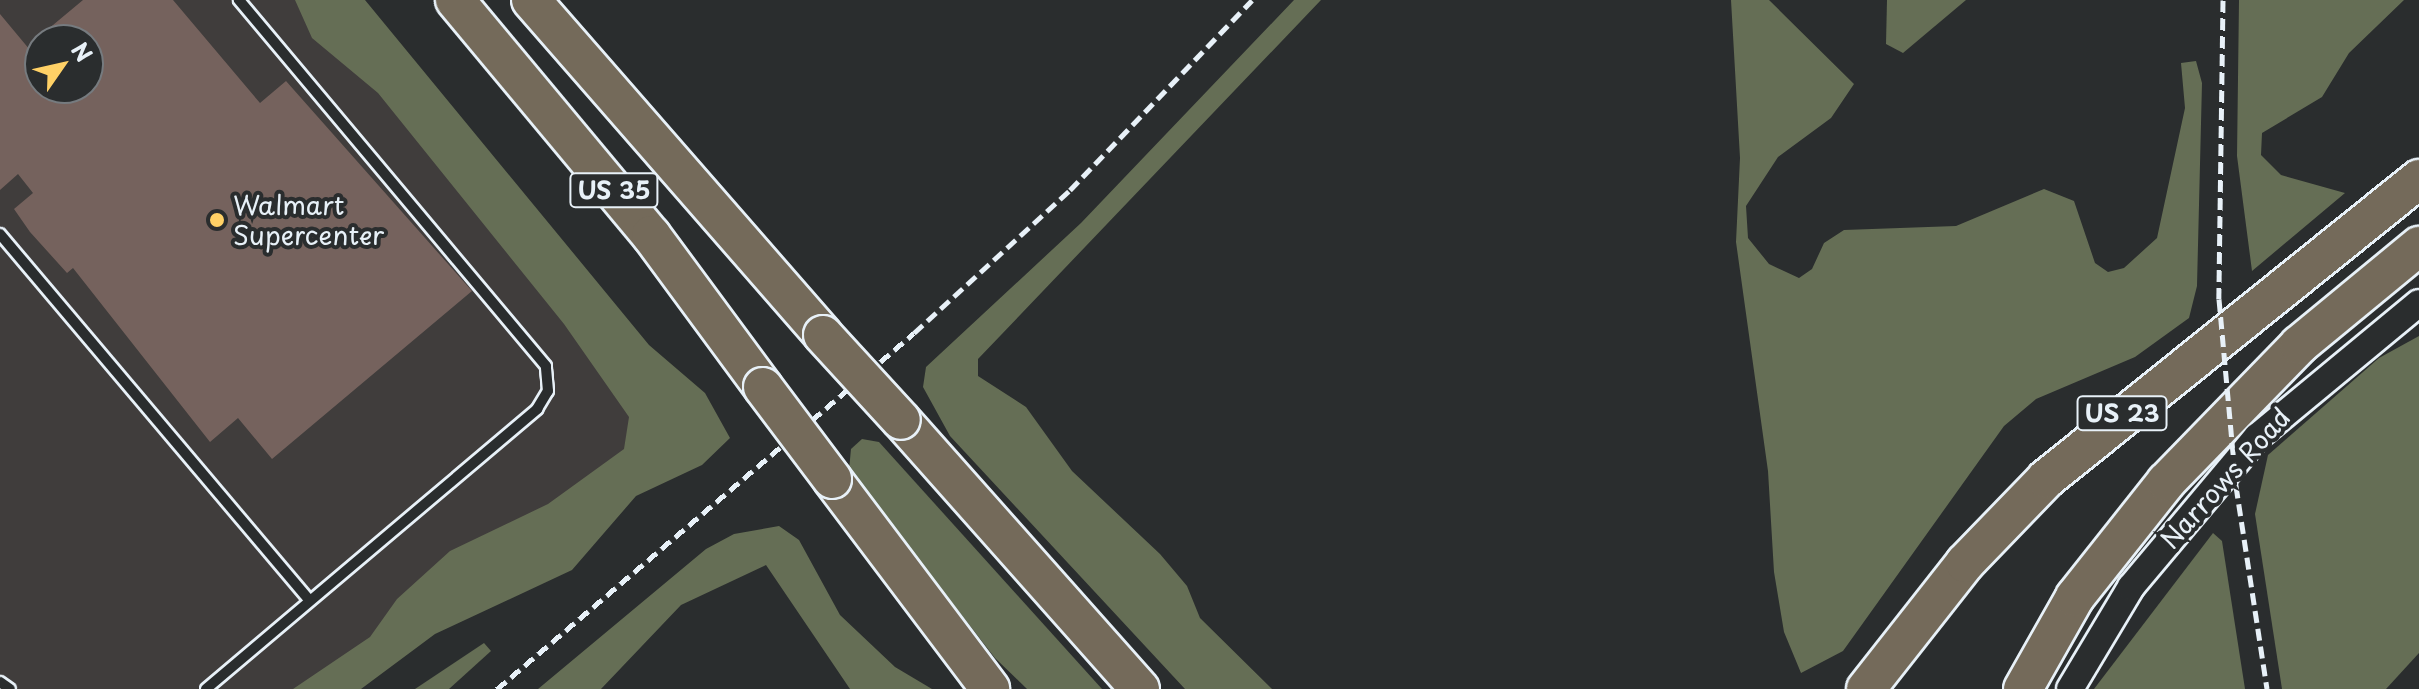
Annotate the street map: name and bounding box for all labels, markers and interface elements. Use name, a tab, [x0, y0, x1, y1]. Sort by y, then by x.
north arrow	[24, 24, 104, 104]
text: N	[64, 35, 101, 68]
road number: US 35	[570, 170, 658, 210]
place label: Walmart Supercenter	[233, 189, 384, 250]
marker: Walmart Supercenter	[208, 211, 226, 229]
road number: US 23	[2076, 393, 2168, 433]
street label: Narrows Road	[2154, 401, 2296, 555]

